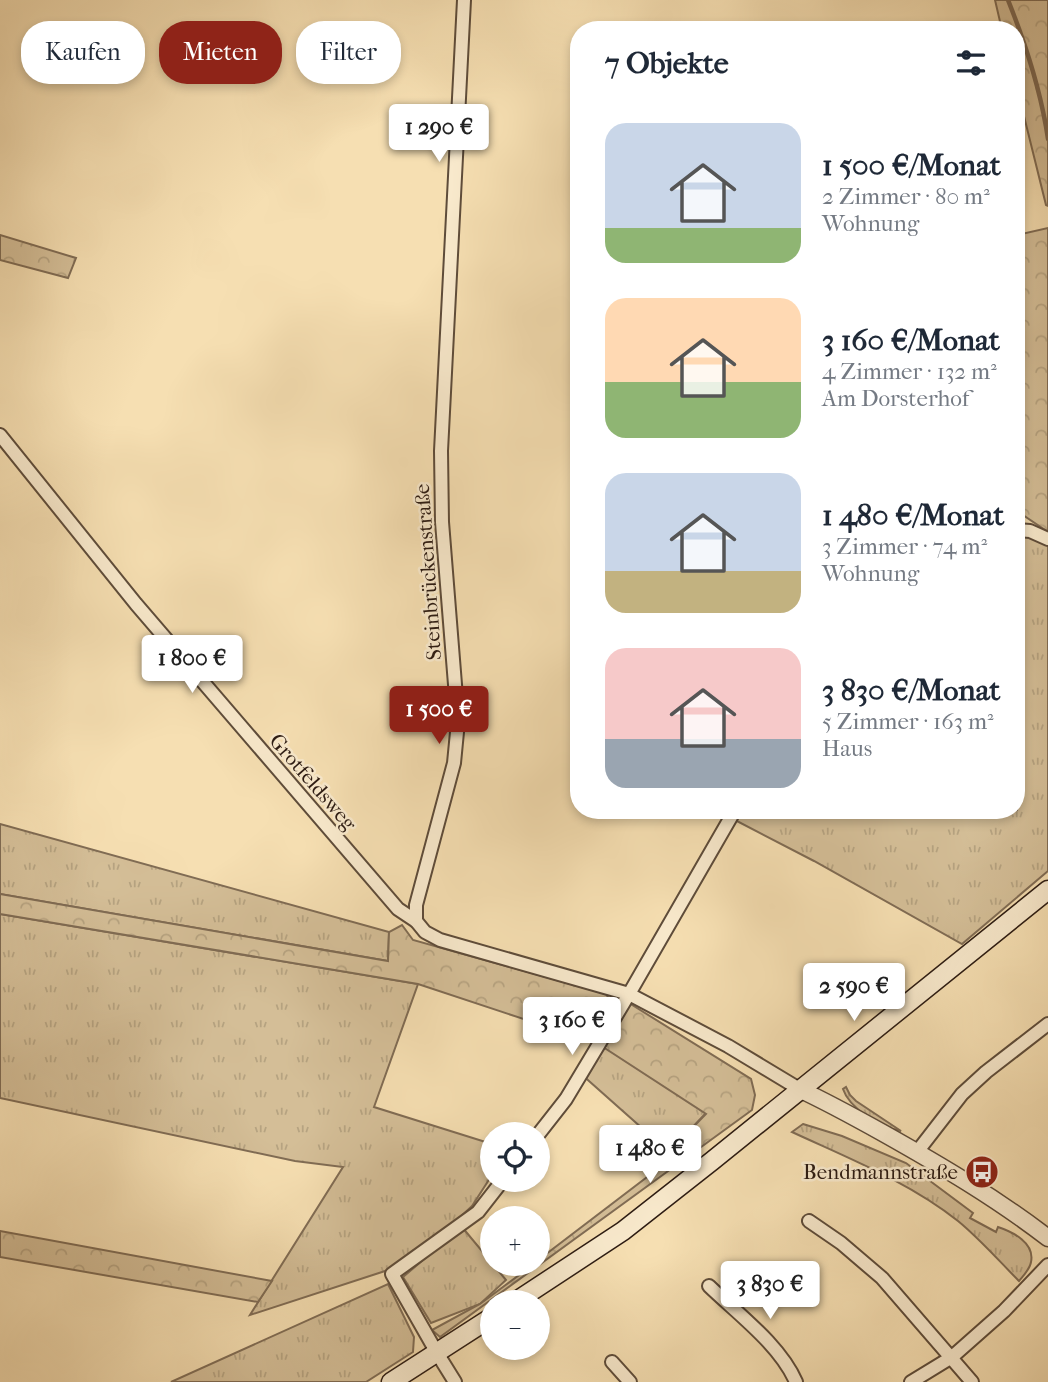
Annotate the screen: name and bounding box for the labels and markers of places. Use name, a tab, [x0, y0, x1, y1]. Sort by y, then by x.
pin: 1 290 €	[374, 104, 504, 164]
pin: 1 800 €	[127, 636, 257, 695]
pin: 1 500 €	[374, 686, 504, 746]
pin: 2 590 €	[789, 964, 919, 1023]
pin: 3 160 €	[507, 998, 637, 1057]
pin: 1 480 €	[585, 1126, 715, 1185]
bus stop icon: Bendmannstraße	[963, 1153, 1001, 1191]
place label: Bendmannstraße	[803, 1160, 958, 1184]
pin: 3 830 €	[705, 1262, 835, 1321]

